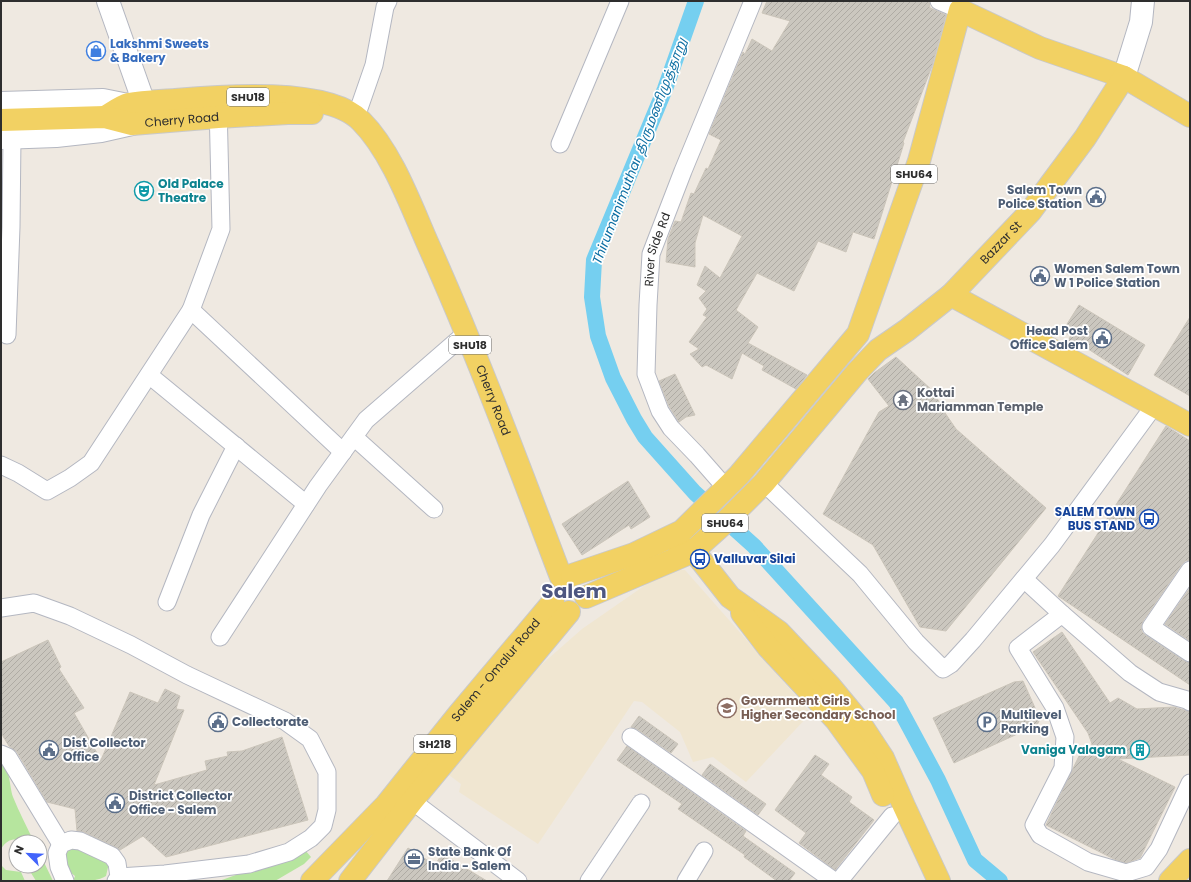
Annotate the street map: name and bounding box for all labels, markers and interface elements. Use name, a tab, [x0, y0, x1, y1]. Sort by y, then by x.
water label: Thirumanimuthar திருமணிமுத்தாறு	[588, 34, 692, 267]
place label: Lakshmi Sweets & Bakery	[110, 35, 209, 66]
shop icon: Lakshmi Sweets & Bakery	[85, 40, 107, 62]
road number: SHU18	[227, 88, 269, 106]
street label: Cherry Road	[144, 108, 220, 131]
road number: SHU64	[891, 165, 937, 183]
place label: Old Palace Theatre	[158, 175, 224, 206]
theatre icon: Old Palace Theatre	[133, 180, 155, 202]
place label: Salem Town Police Station	[998, 181, 1082, 212]
public building icon: Salem Town Police Station	[1085, 186, 1107, 208]
street label: River Side Rd	[640, 210, 674, 287]
street label: Bazzar St	[976, 217, 1025, 268]
place label: Women Salem Town W 1 Police Station	[1054, 260, 1180, 291]
public building icon: Women Salem Town W 1 Police Station	[1029, 265, 1051, 287]
place label: Head Post Office Salem	[1010, 322, 1088, 353]
public building icon: Head Post Office Salem	[1091, 327, 1113, 349]
road number: SHU18	[449, 336, 491, 354]
street label: Cherry Road	[472, 362, 515, 438]
place label: Kottai Mariamman Temple	[917, 384, 1044, 415]
temple icon: Kottai Mariamman Temple	[892, 389, 914, 411]
place label: SALEM TOWN BUS STAND	[1055, 503, 1135, 534]
bus stop icon: SALEM TOWN BUS STAND	[1138, 508, 1160, 530]
road number: SHU64	[702, 514, 748, 532]
bus stop icon: Valluvar Silai	[689, 548, 711, 570]
place label: Valluvar Silai	[714, 550, 796, 567]
district label: Salem	[541, 577, 607, 605]
street label: Salem - Omalur Road	[447, 614, 544, 725]
place label: Government Girls Higher Secondary School	[741, 692, 896, 723]
school or university icon: Government Girls Higher Secondary School	[716, 697, 738, 719]
place label: Multilevel Parking	[1001, 706, 1061, 737]
public building icon: Collectorate	[207, 711, 229, 733]
parking icon: Multilevel Parking	[976, 711, 998, 733]
place label: Collectorate	[232, 713, 309, 730]
place label: Dist Collector Office	[63, 734, 146, 765]
road number: SH218	[414, 735, 456, 753]
public building icon: Dist Collector Office	[38, 739, 60, 761]
building icon: Vaniga Valagam	[1129, 739, 1151, 761]
place label: Vaniga Valagam	[1021, 741, 1126, 758]
place label: District Collector Office - Salem	[129, 787, 232, 818]
public building icon: District Collector Office - Salem	[104, 792, 126, 814]
north arrow	[8, 834, 48, 874]
text: N	[10, 843, 28, 857]
place label: State Bank Of India - Salem	[428, 843, 512, 874]
office icon: State Bank Of India - Salem	[403, 848, 425, 870]

